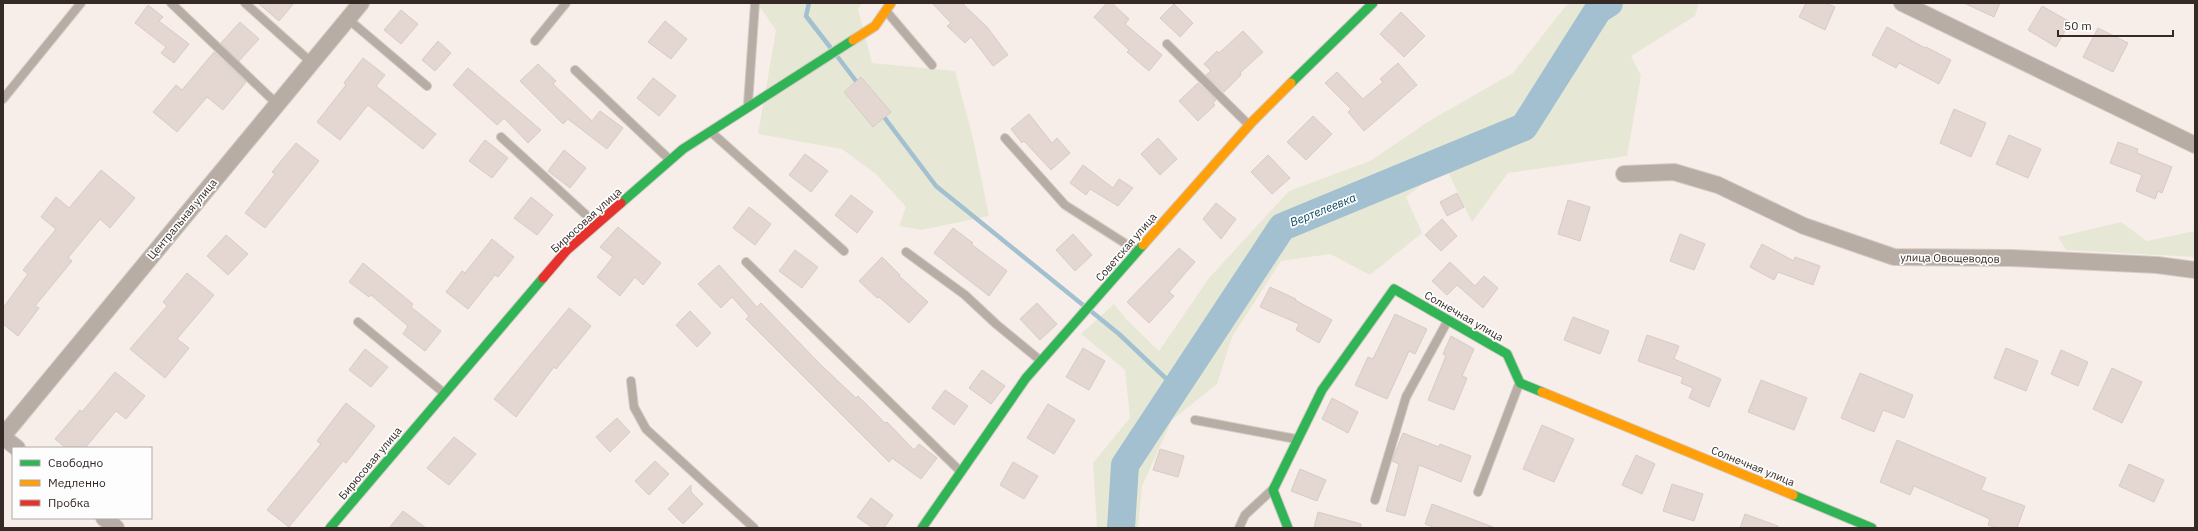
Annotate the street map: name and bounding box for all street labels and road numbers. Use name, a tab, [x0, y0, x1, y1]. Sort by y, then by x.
street label: Центральная улица	[144, 176, 220, 262]
street label: Бирюсовая улица	[548, 184, 625, 256]
street label: Советская улица	[1092, 210, 1160, 284]
street label: улица Овощеводов	[1900, 250, 2000, 266]
street label: Солнечная улица	[1422, 288, 1506, 344]
street label: Бирюсовая улица	[335, 424, 405, 502]
street label: Солнечная улица	[1709, 443, 1797, 489]

